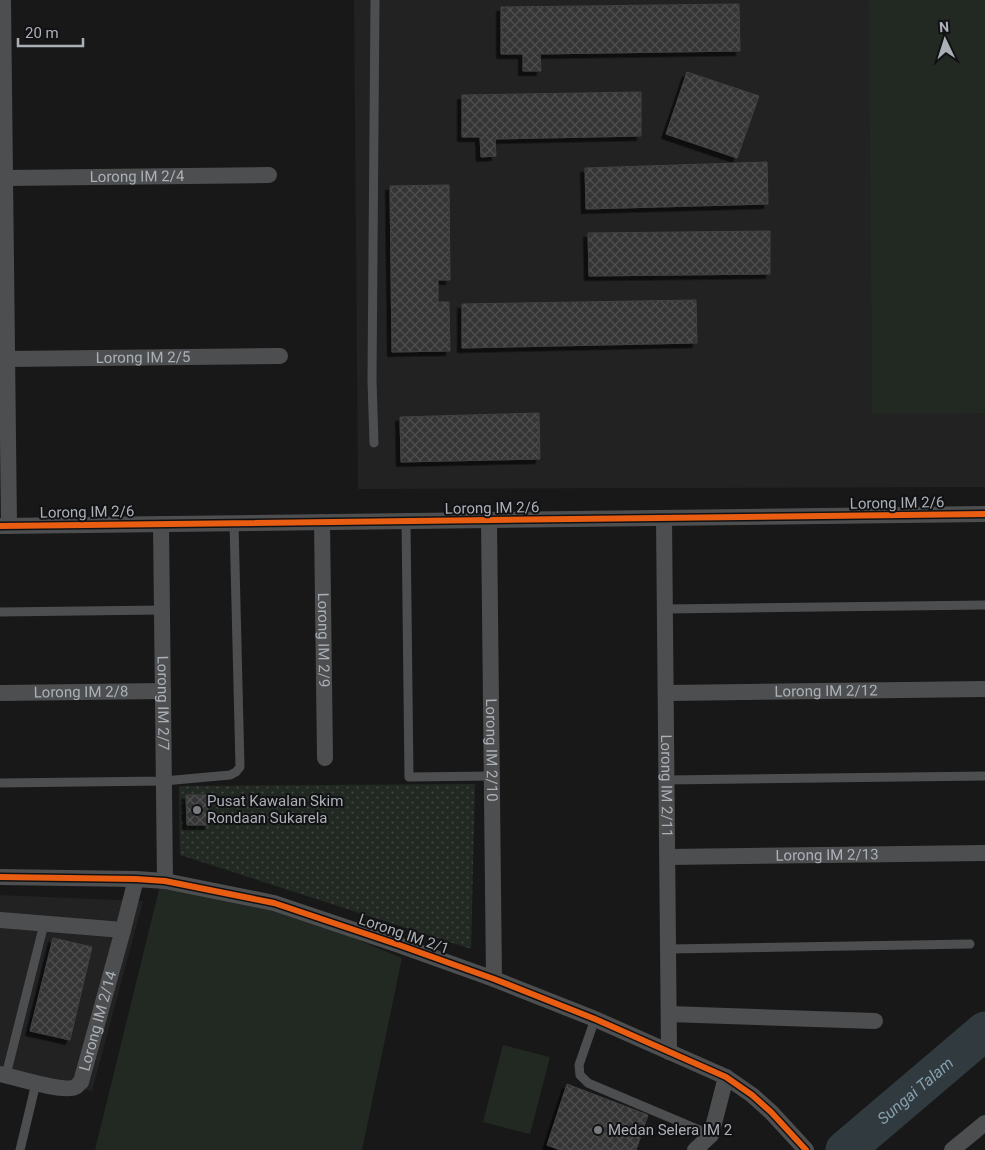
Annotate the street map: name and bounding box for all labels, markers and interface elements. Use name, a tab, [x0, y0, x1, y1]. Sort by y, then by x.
scale bar	[18, 15, 82, 47]
north arrow	[920, 15, 970, 65]
text: N	[939, 19, 950, 35]
text: 20 m	[25, 24, 59, 42]
street label: Lorong IM 2/4	[90, 167, 185, 186]
street label: Lorong IM 2/5	[96, 348, 190, 367]
street label: Lorong IM 2/6	[850, 493, 944, 513]
street label: Lorong IM 2/6	[445, 498, 539, 518]
street label: Lorong IM 2/6	[40, 502, 134, 522]
street label: Lorong IM 2/9	[314, 593, 333, 687]
street label: Lorong IM 2/7	[153, 656, 173, 750]
street label: Lorong IM 2/12	[774, 681, 878, 701]
street label: Lorong IM 2/8	[34, 682, 128, 702]
street label: Lorong IM 2/10	[482, 698, 501, 802]
street label: Lorong IM 2/11	[657, 734, 676, 838]
place label: Pusat Kawalan Skim Rondaan Sukarela	[207, 792, 343, 827]
marker: Pusat Kawalan Skim Rondaan Sukarela	[191, 804, 203, 816]
street label: Lorong IM 2/13	[775, 845, 879, 865]
street label: Lorong IM 2/1	[356, 910, 452, 958]
street label: Lorong IM 2/14	[75, 968, 120, 1073]
water label: Sungai Talam	[874, 1053, 957, 1128]
place label: Medan Selera IM 2	[608, 1121, 732, 1139]
marker: Medan Selera IM 2	[592, 1124, 604, 1136]

